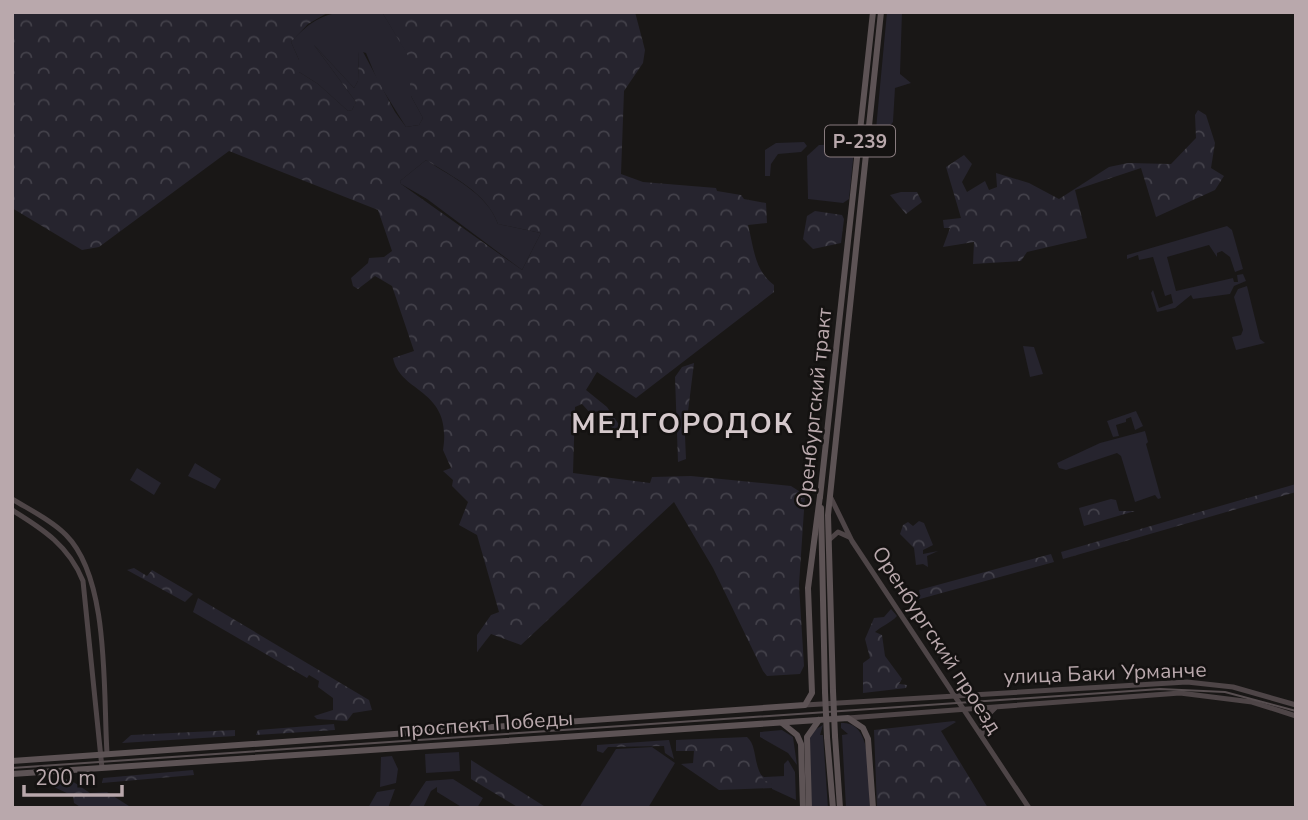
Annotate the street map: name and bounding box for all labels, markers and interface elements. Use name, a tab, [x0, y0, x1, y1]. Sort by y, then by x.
road number: Р-239	[825, 125, 895, 156]
street label: Оренбургский тракт	[790, 306, 838, 509]
district label: МЕДГОРОДОК	[571, 405, 795, 443]
street label: Оренбургский проезд	[866, 541, 1008, 739]
street label: улица Баки Урманче	[1003, 655, 1207, 691]
street label: проспект Победы	[398, 704, 574, 744]
scale bar	[24, 754, 122, 798]
text: 200 m	[35, 764, 96, 792]

